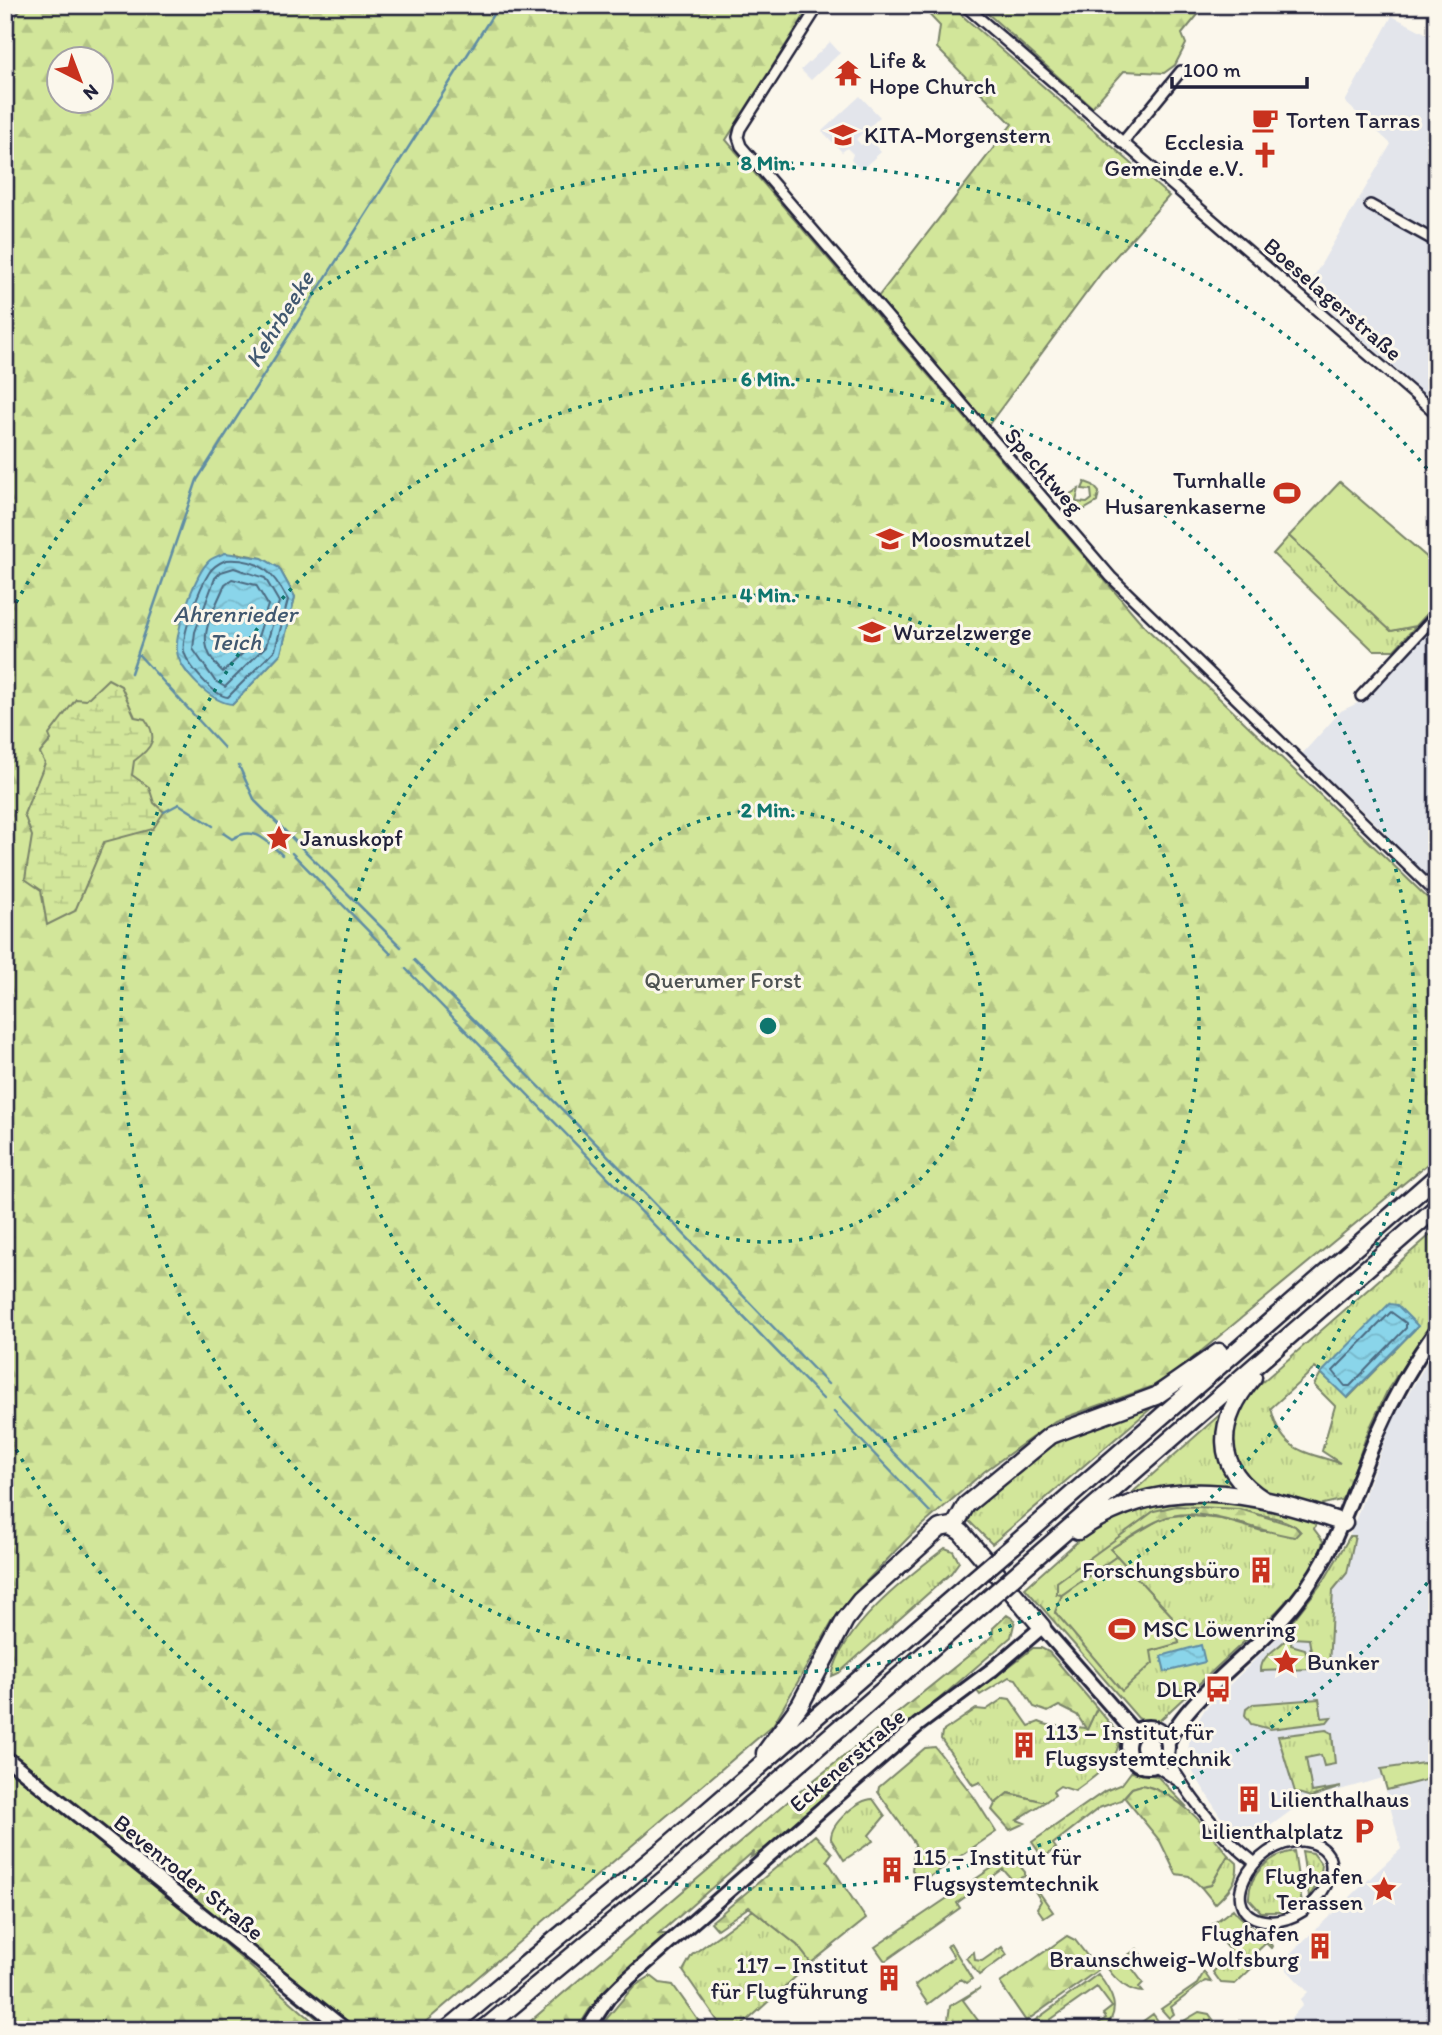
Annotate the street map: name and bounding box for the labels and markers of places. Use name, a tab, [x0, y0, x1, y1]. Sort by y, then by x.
place label: Life & Hope Church	[869, 46, 996, 100]
temple icon: Life & Hope Church	[833, 58, 863, 88]
cafe icon: Torten Tarras	[1250, 105, 1280, 135]
place label: Torten Tarras	[1286, 106, 1420, 134]
school or university icon: KITA-Morgenstern	[828, 120, 858, 150]
place label: KITA-Morgenstern	[864, 121, 1051, 149]
place label: Ecclesia Gemeinde e.V.	[1104, 128, 1244, 182]
church icon: Ecclesia Gemeinde e.V.	[1250, 140, 1280, 170]
place label: Turnhalle Husarenkaserne	[1105, 466, 1266, 520]
sports icon: Turnhalle Husarenkaserne	[1272, 478, 1302, 508]
school or university icon: Moosmutzel	[875, 524, 905, 554]
place label: Moosmutzel	[911, 525, 1031, 553]
school or university icon: Wurzelzwerge	[857, 617, 887, 647]
place label: Wurzelzwerge	[893, 618, 1032, 646]
place icon: Januskopf	[264, 823, 294, 853]
place label: Januskopf	[300, 824, 403, 852]
centre of rings	[756, 1014, 780, 1038]
building icon: Forschungsbüro	[1246, 1555, 1276, 1585]
place label: Forschungsbüro	[1082, 1556, 1240, 1584]
sports icon: MSC Löwenring	[1107, 1614, 1137, 1644]
place label: MSC Löwenring	[1143, 1615, 1296, 1643]
place icon: Bunker	[1271, 1647, 1301, 1677]
place label: Bunker	[1307, 1648, 1379, 1676]
bus stop icon: DLR	[1203, 1674, 1233, 1704]
place label: DLR	[1156, 1675, 1197, 1703]
place label: 113 – Institut für Flugsystemtechnik	[1045, 1718, 1231, 1772]
building icon: 113 – Institut für Flugsystemtechnik	[1009, 1730, 1039, 1760]
building icon: Lilienthalhaus	[1234, 1784, 1264, 1814]
place label: Lilienthalhaus	[1270, 1785, 1409, 1813]
parking icon: Lilienthalplatz	[1349, 1816, 1379, 1846]
place label: Lilienthalplatz	[1201, 1817, 1343, 1845]
place label: 115 – Institut für Flugsystemtechnik	[913, 1843, 1099, 1897]
building icon: 115 – Institut für Flugsystemtechnik	[877, 1855, 907, 1885]
place label: Flughafen Terassen	[1265, 1862, 1363, 1916]
place icon: Flughafen Terassen	[1369, 1874, 1399, 1904]
place label: Flughafen Braunschweig-Wolfsburg	[1049, 1919, 1299, 1973]
building icon: Flughafen Braunschweig-Wolfsburg	[1305, 1931, 1335, 1961]
place label: 117 – Institut für Flugführung	[711, 1951, 868, 2005]
building icon: 117 – Institut für Flugführung	[874, 1963, 904, 1993]

